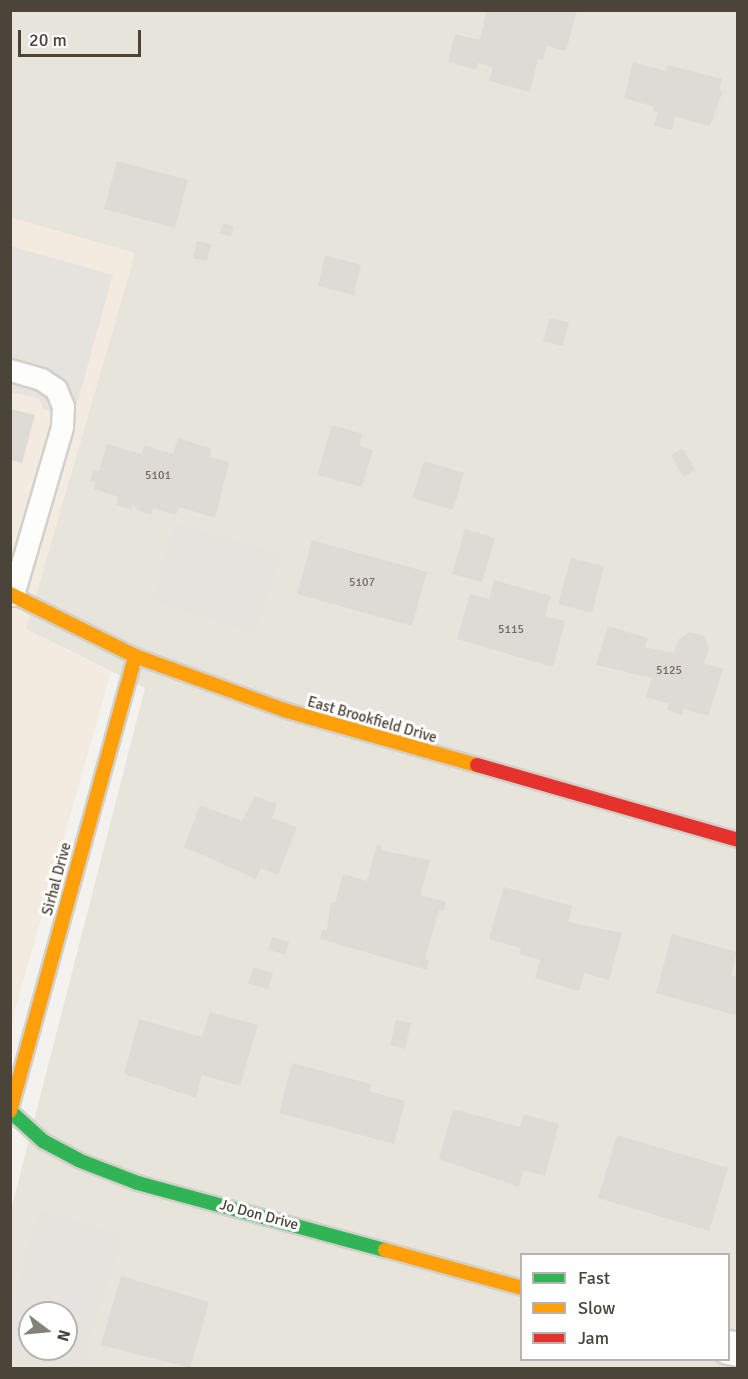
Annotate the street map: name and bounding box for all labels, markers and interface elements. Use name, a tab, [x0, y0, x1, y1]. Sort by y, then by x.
scale bar	[21, 18, 144, 56]
text: 20 m	[29, 29, 67, 51]
house number: 5101	[145, 469, 171, 483]
house number: 5107	[349, 576, 375, 590]
house number: 5115	[498, 623, 524, 637]
house number: 5125	[656, 664, 682, 678]
street label: East Brookfield Drive	[305, 693, 439, 747]
street label: Sirhal Drive	[39, 840, 75, 918]
street label: Jo Don Drive	[218, 1196, 300, 1234]
legend	[520, 1253, 730, 1361]
text: Fast	[578, 1267, 610, 1289]
text: Slow	[578, 1297, 615, 1319]
north arrow	[18, 1301, 78, 1361]
text: N	[52, 1327, 75, 1344]
text: Jam	[578, 1327, 609, 1349]

